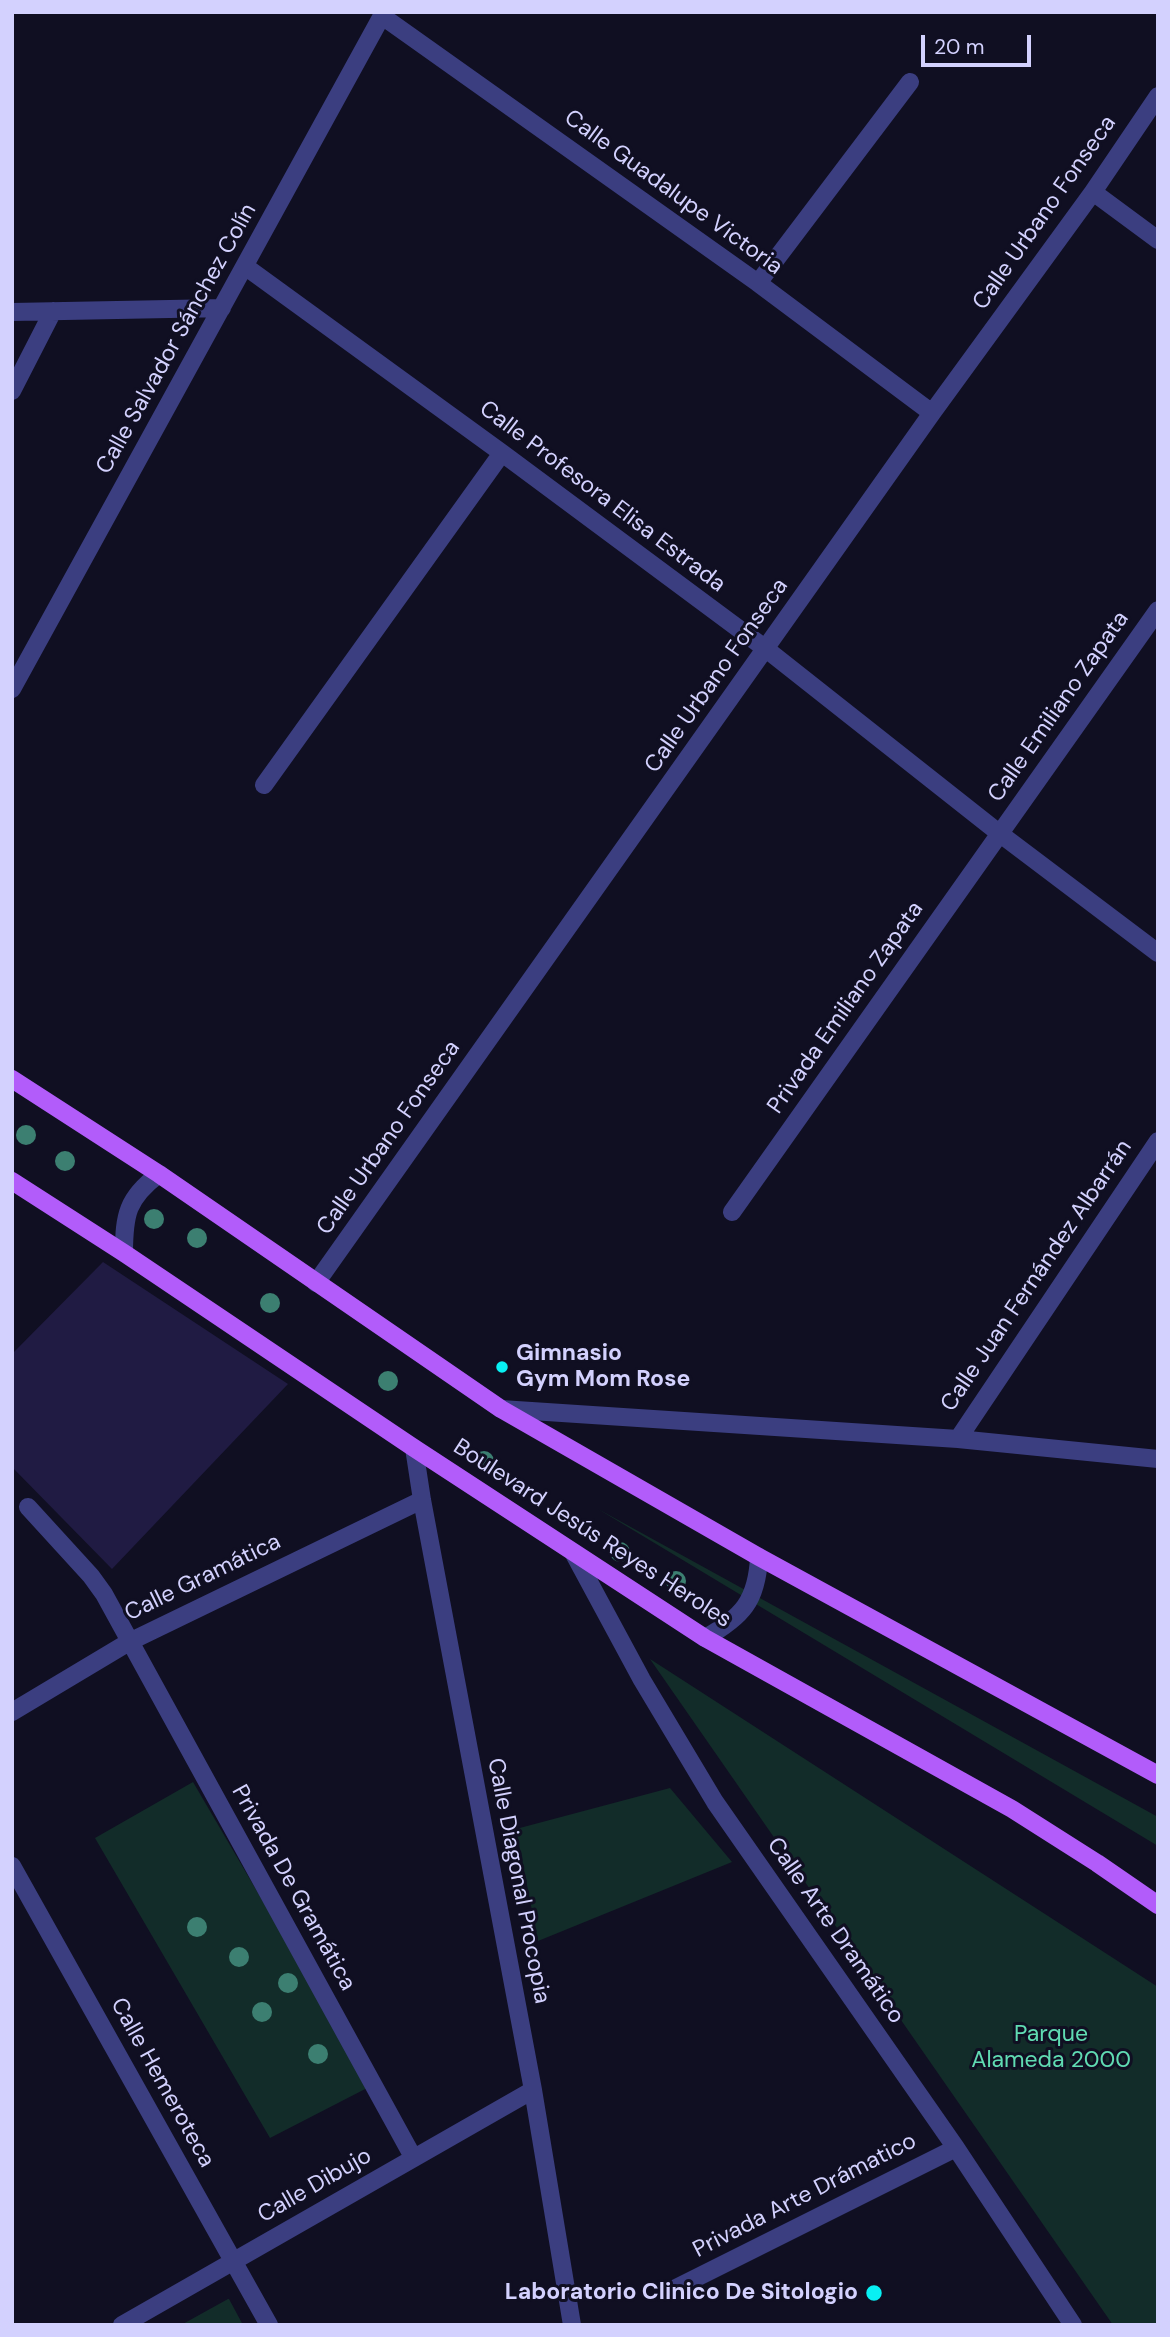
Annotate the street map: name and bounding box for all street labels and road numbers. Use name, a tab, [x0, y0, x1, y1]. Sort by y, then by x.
street label: Calle Guadalupe Victoria	[559, 105, 787, 281]
street label: Calle Urbano Fonseca	[967, 111, 1123, 315]
street label: Calle Salvador Sánchez Colín	[91, 199, 263, 479]
street label: Calle Profesora Elisa Estrada	[473, 395, 731, 599]
street label: Calle Urbano Fonseca	[639, 574, 795, 778]
street label: Calle Emiliano Zapata	[983, 606, 1135, 808]
street label: Privada Emiliano Zapata	[762, 897, 930, 1119]
street label: Calle Urbano Fonseca	[311, 1036, 467, 1240]
street label: Calle Juan Fernández Albarrán	[936, 1135, 1138, 1417]
street label: Boulevard Jesús Reyes Heroles	[448, 1434, 736, 1634]
street label: Calle Gramática	[121, 1528, 285, 1628]
street label: Calle Diagonal Procopia	[481, 1756, 555, 2006]
street label: Privada De Gramática	[225, 1780, 361, 1996]
street label: Calle Arte Dramático	[760, 1833, 910, 2029]
street label: Calle Hemeroteca	[104, 1993, 220, 2173]
street label: Privada Arte Drámatico	[689, 2128, 921, 2264]
street label: Calle Dibujo	[253, 2142, 377, 2230]

